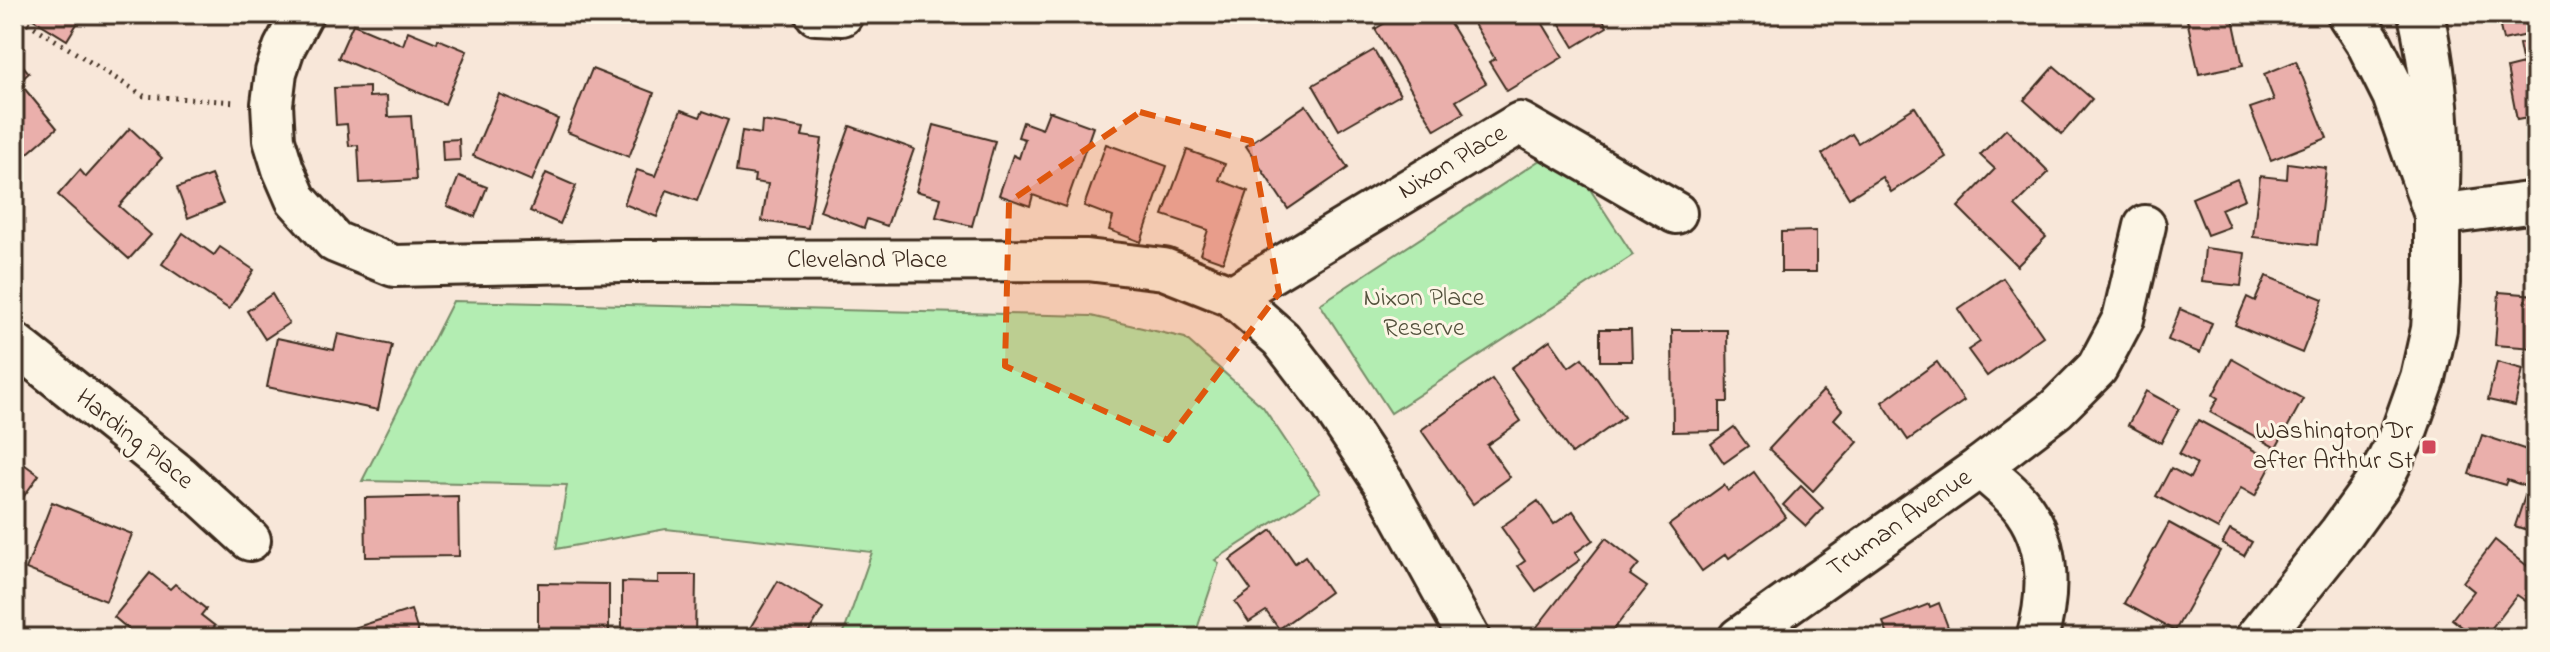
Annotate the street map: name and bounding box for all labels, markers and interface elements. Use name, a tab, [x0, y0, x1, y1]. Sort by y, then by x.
street label: Nixon Place	[1391, 115, 1515, 210]
street label: Cleveland Place	[787, 242, 947, 280]
park label: Nixon Place Reserve	[1363, 280, 1485, 348]
street label: Harding Place	[67, 380, 202, 500]
place label: Washington Dr after Arthur St	[2253, 413, 2414, 481]
marker: Washington Dr after Arthur St	[2420, 438, 2438, 456]
street label: Truman Avenue	[1820, 460, 1980, 588]

